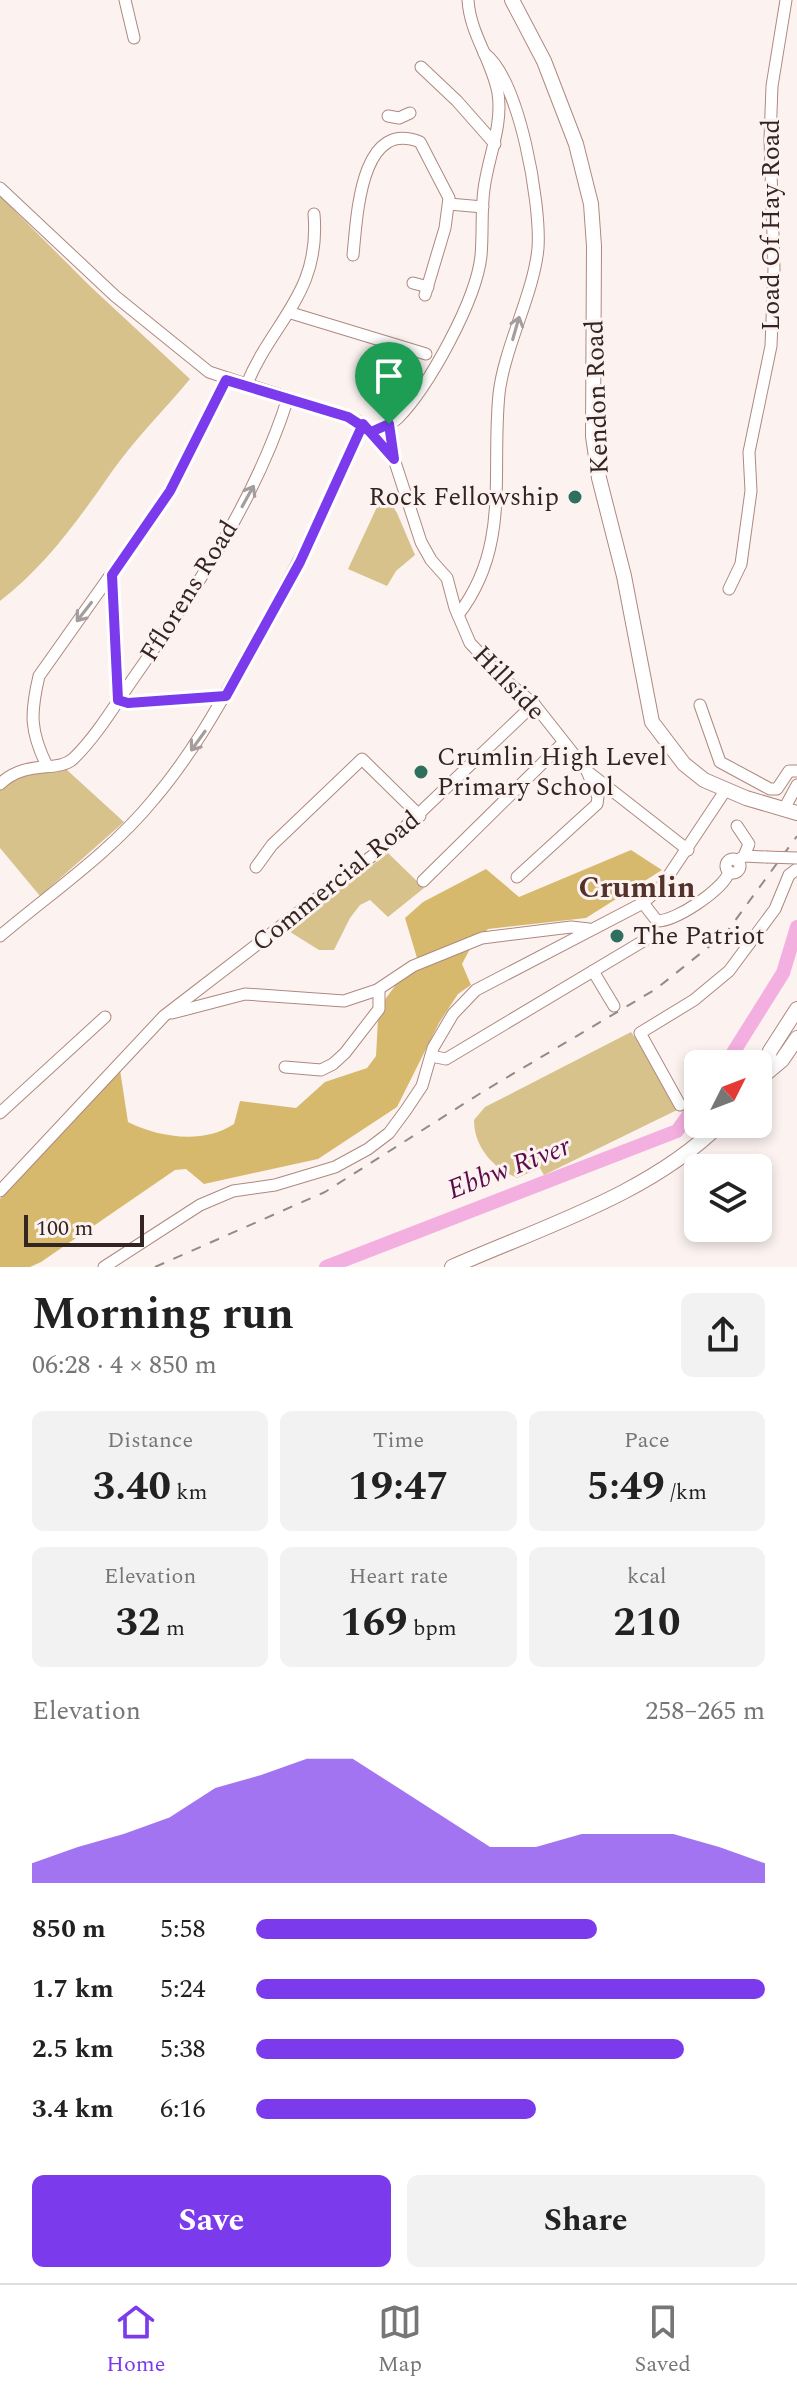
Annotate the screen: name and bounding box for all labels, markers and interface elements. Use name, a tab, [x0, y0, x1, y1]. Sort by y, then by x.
street label: Load Of Hay Road	[751, 119, 791, 331]
one-way arrow	[510, 316, 525, 342]
street label: Kendon Road	[574, 319, 620, 475]
pin	[355, 342, 423, 424]
icon: arrive	[367, 354, 411, 398]
place label: Rock Fellowship	[368, 477, 559, 517]
one-way arrow	[240, 485, 256, 508]
marker: Rock Fellowship	[566, 488, 584, 506]
street label: Fflorens Road	[130, 512, 248, 670]
one-way arrow	[75, 601, 92, 622]
street label: Hillside	[463, 636, 555, 730]
one-way arrow	[190, 730, 206, 752]
place label: Crumlin High Level Primary School	[437, 737, 667, 807]
marker: Crumlin High Level Primary School	[412, 763, 430, 781]
street label: Commercial Road	[243, 800, 429, 962]
district label: Crumlin	[578, 865, 696, 911]
place label: The Patriot	[633, 916, 765, 956]
marker: The Patriot	[608, 927, 626, 945]
north arrow	[684, 1050, 772, 1138]
map controls	[684, 1050, 772, 1242]
water label: Ebbw River	[441, 1125, 577, 1211]
button: layers	[684, 1154, 772, 1242]
scale bar	[24, 1211, 144, 1247]
text: 100 m	[36, 1212, 93, 1245]
text: Morning run	[32, 1281, 294, 1348]
button: share	[681, 1293, 765, 1377]
text: 06:28 · 4 × 850 m	[32, 1345, 217, 1385]
text: Distance	[107, 1424, 193, 1457]
text: Time	[373, 1424, 424, 1457]
text: Pace	[624, 1424, 670, 1457]
text: 3.40	[93, 1457, 171, 1518]
text: 19:47	[348, 1457, 449, 1518]
text: 5:49	[587, 1457, 665, 1518]
text: km	[171, 1476, 208, 1509]
text: /km	[665, 1476, 707, 1509]
text: Elevation	[104, 1560, 196, 1593]
text: Heart rate	[349, 1560, 448, 1593]
text: kcal	[627, 1560, 667, 1593]
text: 32	[116, 1593, 160, 1654]
text: 169	[340, 1593, 408, 1654]
text: 210	[613, 1593, 680, 1654]
text: m	[160, 1612, 185, 1645]
text: bpm	[408, 1612, 457, 1645]
text: Elevation	[32, 1691, 141, 1731]
text: 258–265 m	[645, 1691, 765, 1731]
text: 850 m	[32, 1909, 106, 1949]
text: 5:58	[160, 1909, 206, 1949]
text: 1.7 km	[32, 1969, 114, 2009]
text: 5:24	[160, 1969, 206, 2009]
text: 2.5 km	[32, 2029, 114, 2069]
text: 5:38	[160, 2029, 206, 2069]
text: 3.4 km	[32, 2089, 114, 2129]
text: 6:16	[160, 2089, 206, 2129]
button: Save	[32, 2175, 391, 2267]
button: Share	[407, 2175, 765, 2267]
tab: Home	[106, 2300, 165, 2381]
tab: Map	[378, 2300, 422, 2381]
tab: Saved	[634, 2300, 691, 2381]

